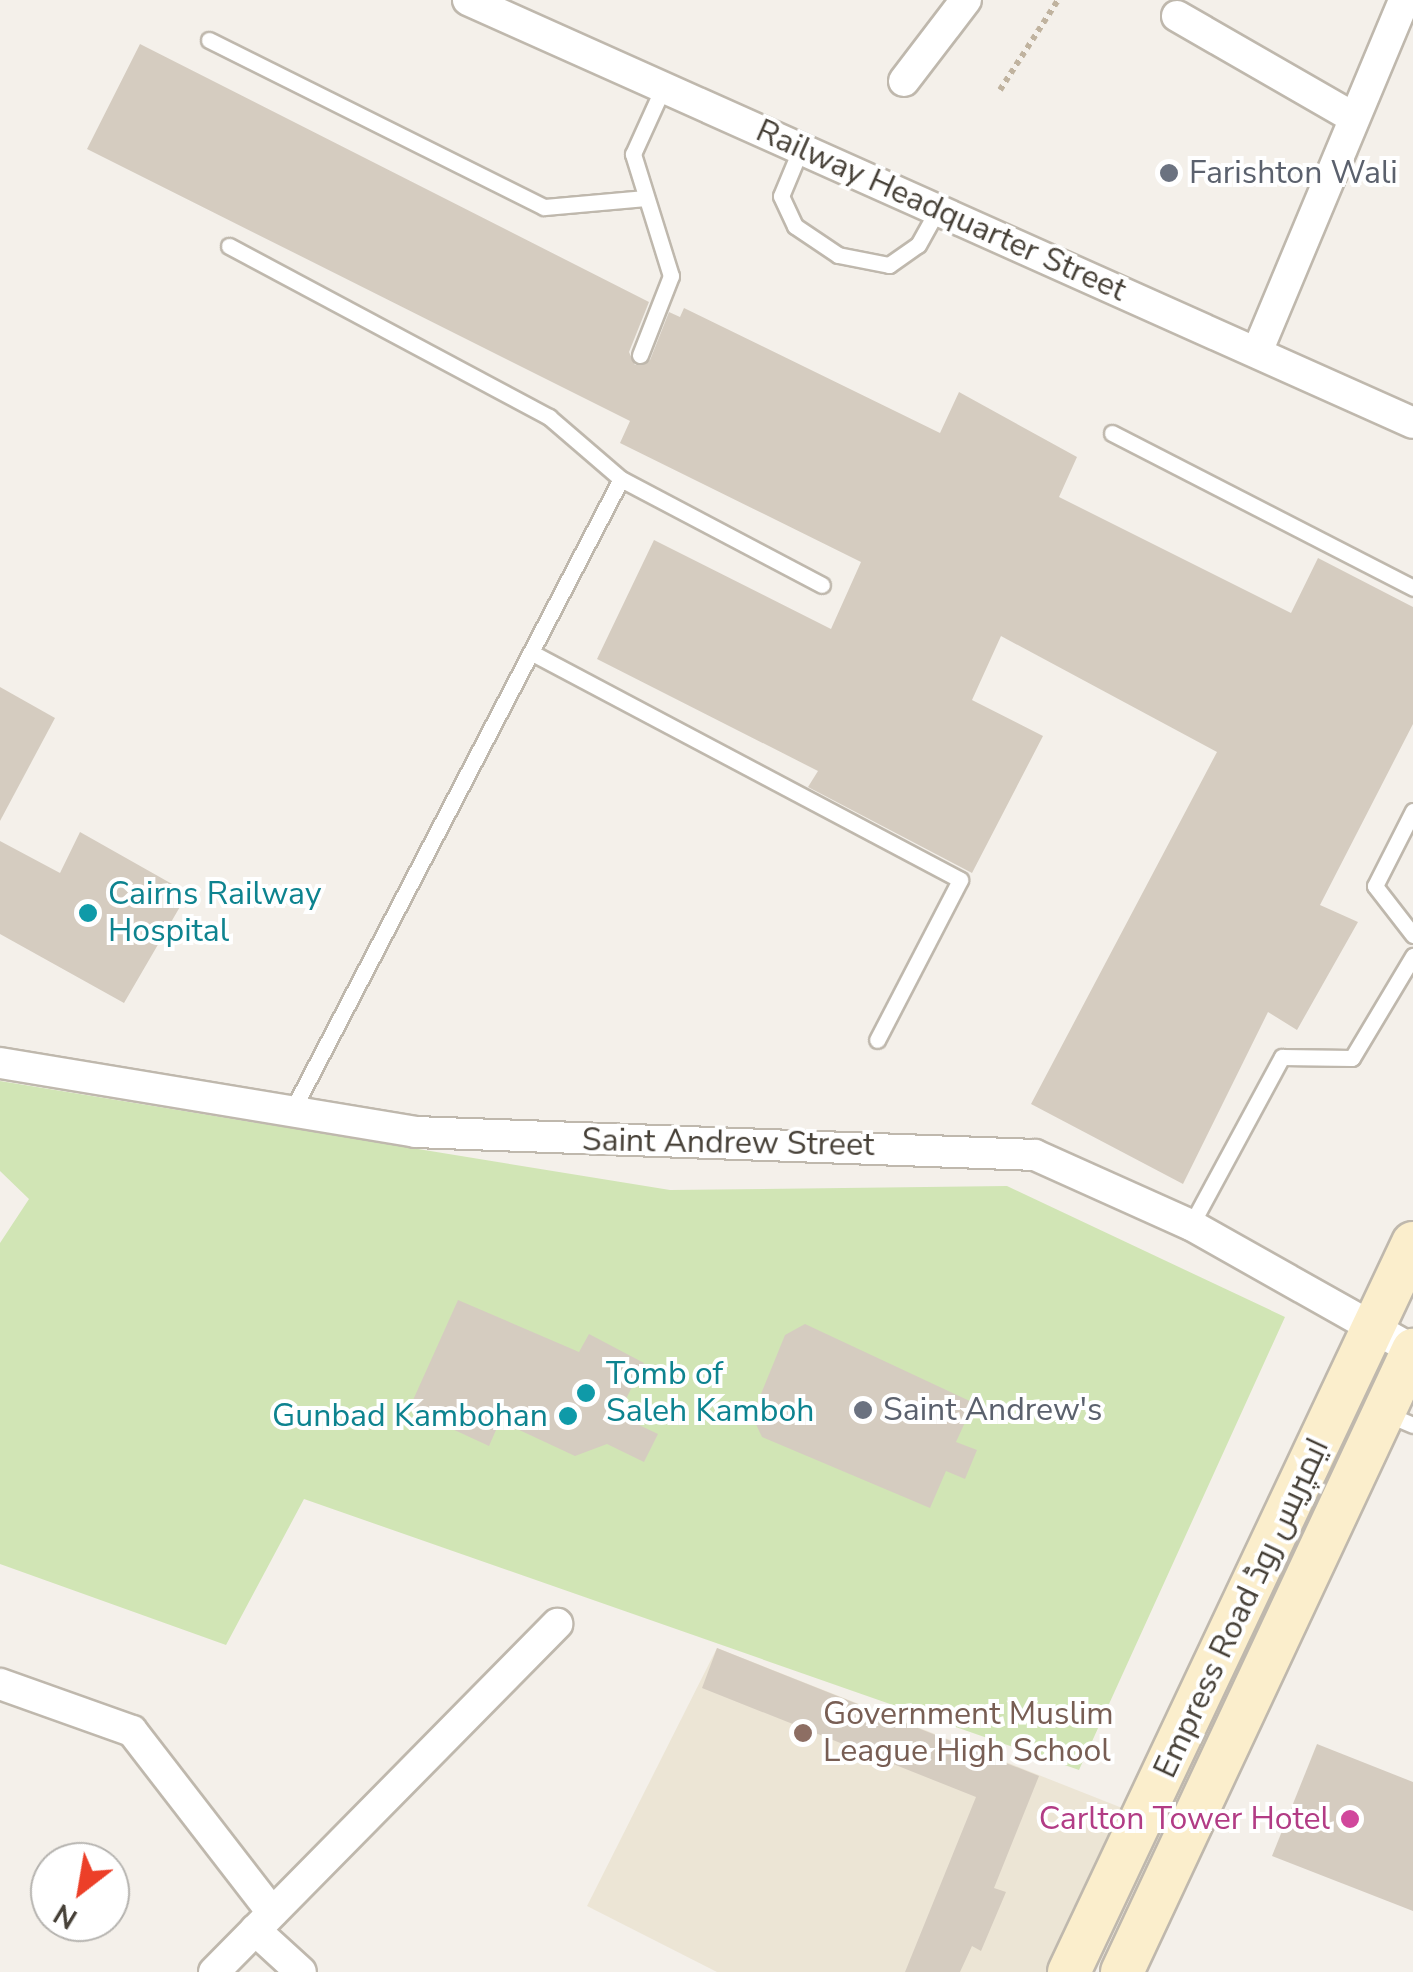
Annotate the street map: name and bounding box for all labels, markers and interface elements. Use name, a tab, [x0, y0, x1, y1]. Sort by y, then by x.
street label: Railway Headquarter Street	[750, 112, 1132, 310]
place label: Farishton Wali	[1189, 154, 1398, 192]
marker: Farishton Wali	[1158, 162, 1180, 184]
place label: Cairns Railway Hospital	[108, 876, 321, 951]
marker: Cairns Railway Hospital	[77, 902, 99, 924]
street label: Saint Andrew Street	[582, 1121, 874, 1165]
place label: Tomb of Saleh Kamboh	[606, 1356, 814, 1431]
marker: Tomb of Saleh Kamboh	[575, 1382, 597, 1404]
place label: Saint Andrew's	[883, 1391, 1102, 1429]
place label: Gunbad Kambohan	[272, 1397, 548, 1435]
marker: Saint Andrew's	[852, 1399, 874, 1421]
marker: Gunbad Kambohan	[557, 1405, 579, 1427]
street label: Empress Road ایمپریس روڈ	[1146, 1432, 1338, 1784]
place label: Government Muslim League High School	[823, 1696, 1114, 1771]
marker: Government Muslim League High School	[792, 1722, 814, 1744]
place label: Carlton Tower Hotel	[1039, 1800, 1330, 1838]
marker: Carlton Tower Hotel	[1339, 1808, 1361, 1830]
north arrow	[30, 1842, 130, 1942]
text: N	[47, 1894, 84, 1938]

